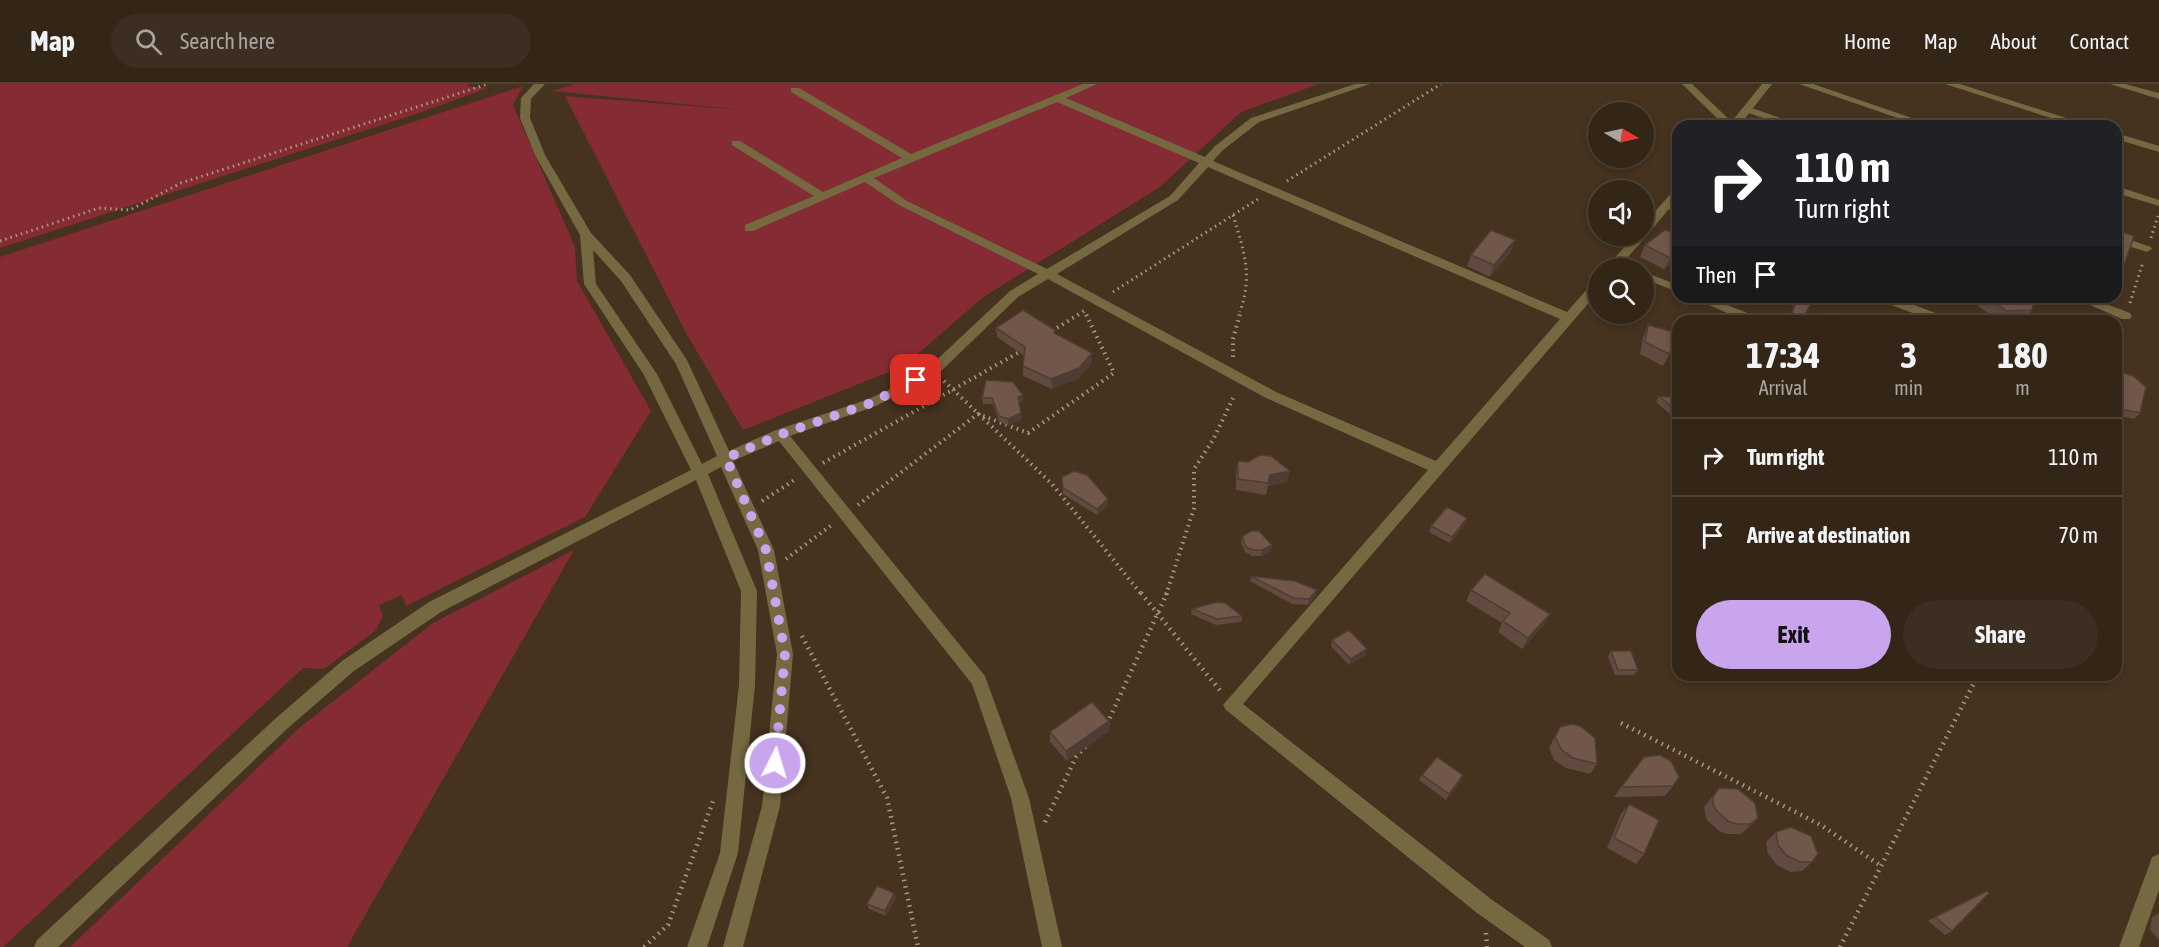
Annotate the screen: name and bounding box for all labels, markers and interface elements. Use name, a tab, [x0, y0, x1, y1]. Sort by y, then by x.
search box	[111, 14, 531, 68]
text: Map	[30, 25, 75, 57]
icon: search	[132, 25, 165, 58]
text: Search here	[180, 28, 275, 54]
text: Home	[1844, 29, 1891, 53]
text: Map	[1924, 29, 1958, 53]
text: About	[1991, 29, 2037, 53]
text: Contact	[2070, 29, 2129, 53]
north arrow	[1588, 102, 1654, 168]
map controls	[1588, 102, 1654, 324]
text: 110 m	[1795, 143, 1890, 191]
icon: right	[1696, 144, 1774, 222]
button: sound	[1588, 180, 1654, 246]
text: Turn right	[1795, 193, 1890, 224]
button: search	[1588, 258, 1654, 324]
icon: arrive	[1749, 258, 1782, 291]
text: Then	[1696, 262, 1737, 288]
text: 17:34	[1746, 334, 1820, 376]
text: 3	[1900, 334, 1917, 376]
text: 180	[1997, 334, 2048, 376]
pin	[890, 354, 941, 405]
icon: arrive	[899, 363, 932, 396]
text: Arrival	[1759, 376, 1808, 399]
text: min	[1894, 376, 1923, 399]
text: m	[2015, 376, 2030, 399]
icon: right	[1696, 441, 1729, 474]
text: Turn right	[1747, 444, 1824, 470]
text: 110 m	[2048, 444, 2098, 470]
icon: arrive	[1696, 519, 1729, 552]
text: Arrive at destination	[1747, 522, 1910, 548]
text: 70 m	[2058, 522, 2098, 548]
button: Exit	[1696, 600, 1891, 669]
button: Share	[1903, 600, 2098, 669]
position arrow	[743, 731, 807, 795]

